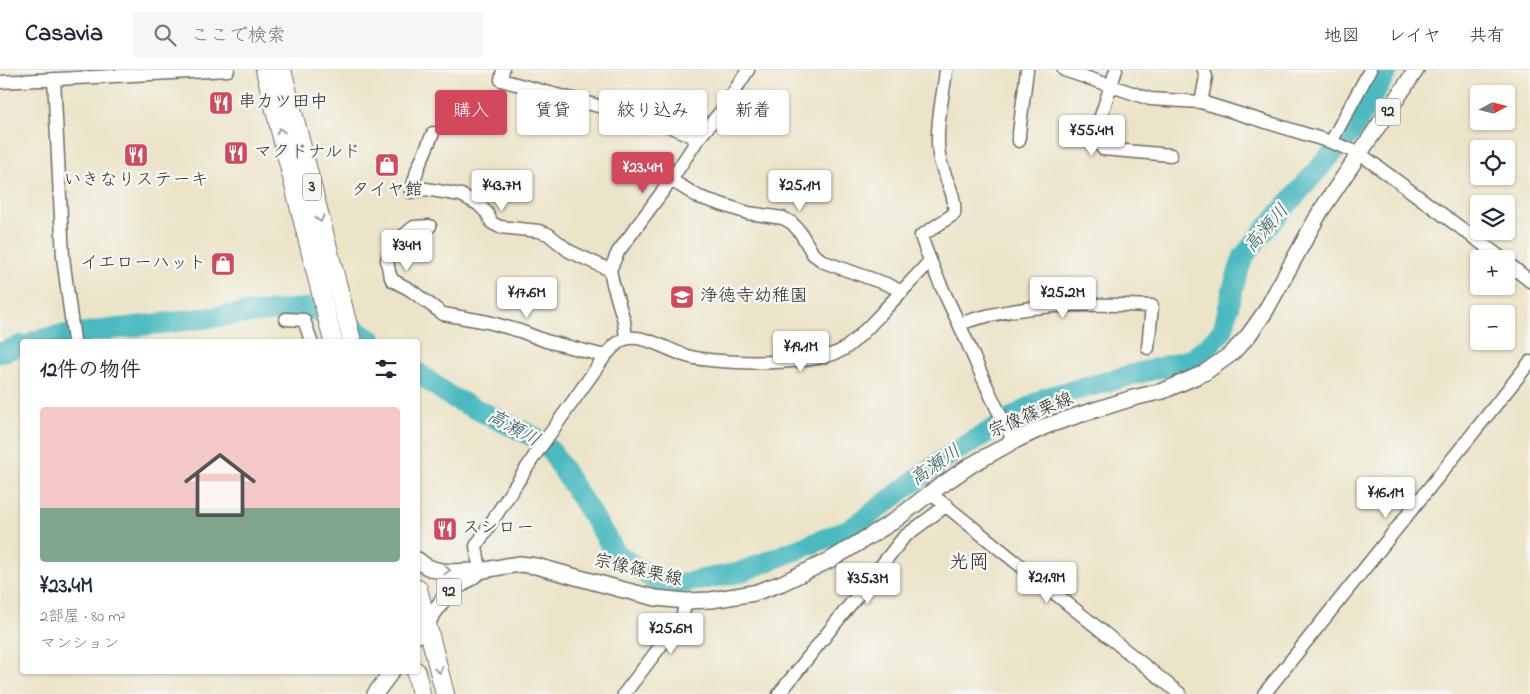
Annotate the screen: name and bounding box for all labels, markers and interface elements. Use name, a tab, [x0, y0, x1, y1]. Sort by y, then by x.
search box	[133, 12, 483, 57]
text: Casavia	[25, 17, 103, 52]
icon: search	[151, 21, 179, 49]
text: ここで検索	[191, 23, 286, 50]
text: 地図	[1324, 24, 1360, 50]
text: レイヤ	[1388, 24, 1441, 50]
text: 共有	[1469, 24, 1505, 50]
north arrow	[1470, 85, 1515, 130]
map controls	[1470, 85, 1515, 350]
restaurant icon: 串カツ田中	[208, 90, 234, 116]
place label: 串カツ田中	[238, 90, 328, 116]
chip: 購入	[435, 90, 507, 135]
chip: 賃貸	[517, 90, 589, 135]
chip: 絞り込み	[599, 90, 707, 135]
chip: 新着	[717, 90, 789, 135]
road number: 92	[1376, 98, 1400, 126]
pin: ¥55.4M	[1051, 114, 1133, 157]
text: ¥55.4M	[1070, 119, 1114, 143]
one-way arrow	[275, 127, 286, 136]
restaurant icon: マクドナルド	[223, 140, 249, 166]
place label: マクドナルド	[254, 140, 361, 166]
button: locate	[1470, 140, 1515, 185]
restaurant icon: いきなりステーキ	[123, 142, 149, 168]
shop icon: タイヤ館	[374, 152, 400, 178]
pin: ¥23.4M	[602, 152, 684, 194]
text: ¥23.4M	[623, 156, 663, 180]
place label: いきなりステーキ	[63, 168, 209, 194]
pin: ¥43.7M	[461, 170, 543, 212]
pin: ¥25.1M	[759, 170, 841, 212]
road number: 3	[303, 174, 321, 200]
text: ¥43.7M	[482, 174, 522, 198]
text: ¥25.1M	[779, 174, 821, 198]
place label: タイヤ館	[351, 178, 423, 204]
button: layers	[1470, 195, 1515, 240]
water label: 高瀬川	[1238, 199, 1296, 259]
one-way arrow	[314, 214, 325, 223]
pin: ¥34M	[377, 230, 437, 272]
text: ¥34M	[392, 234, 422, 258]
button: +	[1470, 250, 1515, 295]
place label: イエローハット	[80, 251, 206, 277]
shop icon: イエローハット	[210, 251, 236, 277]
pin: ¥17.6M	[486, 276, 568, 319]
pin: ¥25.2M	[1022, 276, 1104, 319]
text: ¥17.6M	[508, 281, 546, 305]
text: ¥25.2M	[1041, 281, 1085, 305]
school or university icon: 浄徳寺幼稚園	[669, 284, 695, 310]
place label: 浄徳寺幼稚園	[700, 284, 808, 310]
button: −	[1470, 305, 1515, 350]
pin: ¥19.1M	[760, 330, 842, 373]
text: ¥19.1M	[784, 335, 818, 359]
icon: filters	[372, 355, 400, 383]
text: 12件の物件	[40, 356, 141, 386]
street label: 宗像篠栗線	[984, 386, 1078, 446]
water label: 高瀬川	[482, 403, 544, 455]
water label: 高瀬川	[905, 439, 967, 493]
icon: home	[175, 440, 265, 530]
pin: ¥16.1M	[1345, 476, 1427, 519]
text: ¥16.1M	[1368, 481, 1404, 505]
restaurant icon: スシロー	[432, 516, 458, 542]
place label: スシロー	[462, 516, 534, 542]
street label: 宗像篠栗線	[591, 548, 685, 594]
district label: 光岡	[949, 549, 989, 578]
pin: ¥35.3M	[827, 562, 909, 605]
pin: ¥21.9M	[1006, 562, 1088, 604]
one-way arrow	[443, 565, 451, 576]
text: ¥21.9M	[1028, 566, 1066, 590]
text: ¥35.3M	[847, 567, 889, 591]
text: ¥23.4M	[40, 572, 93, 602]
road number: 92	[436, 578, 462, 606]
text: 2部屋 · 80 m²	[40, 605, 125, 629]
pin: ¥25.6M	[630, 612, 712, 655]
text: ¥25.6M	[649, 617, 693, 641]
text: マンション	[40, 632, 119, 656]
one-way arrow	[433, 665, 444, 674]

